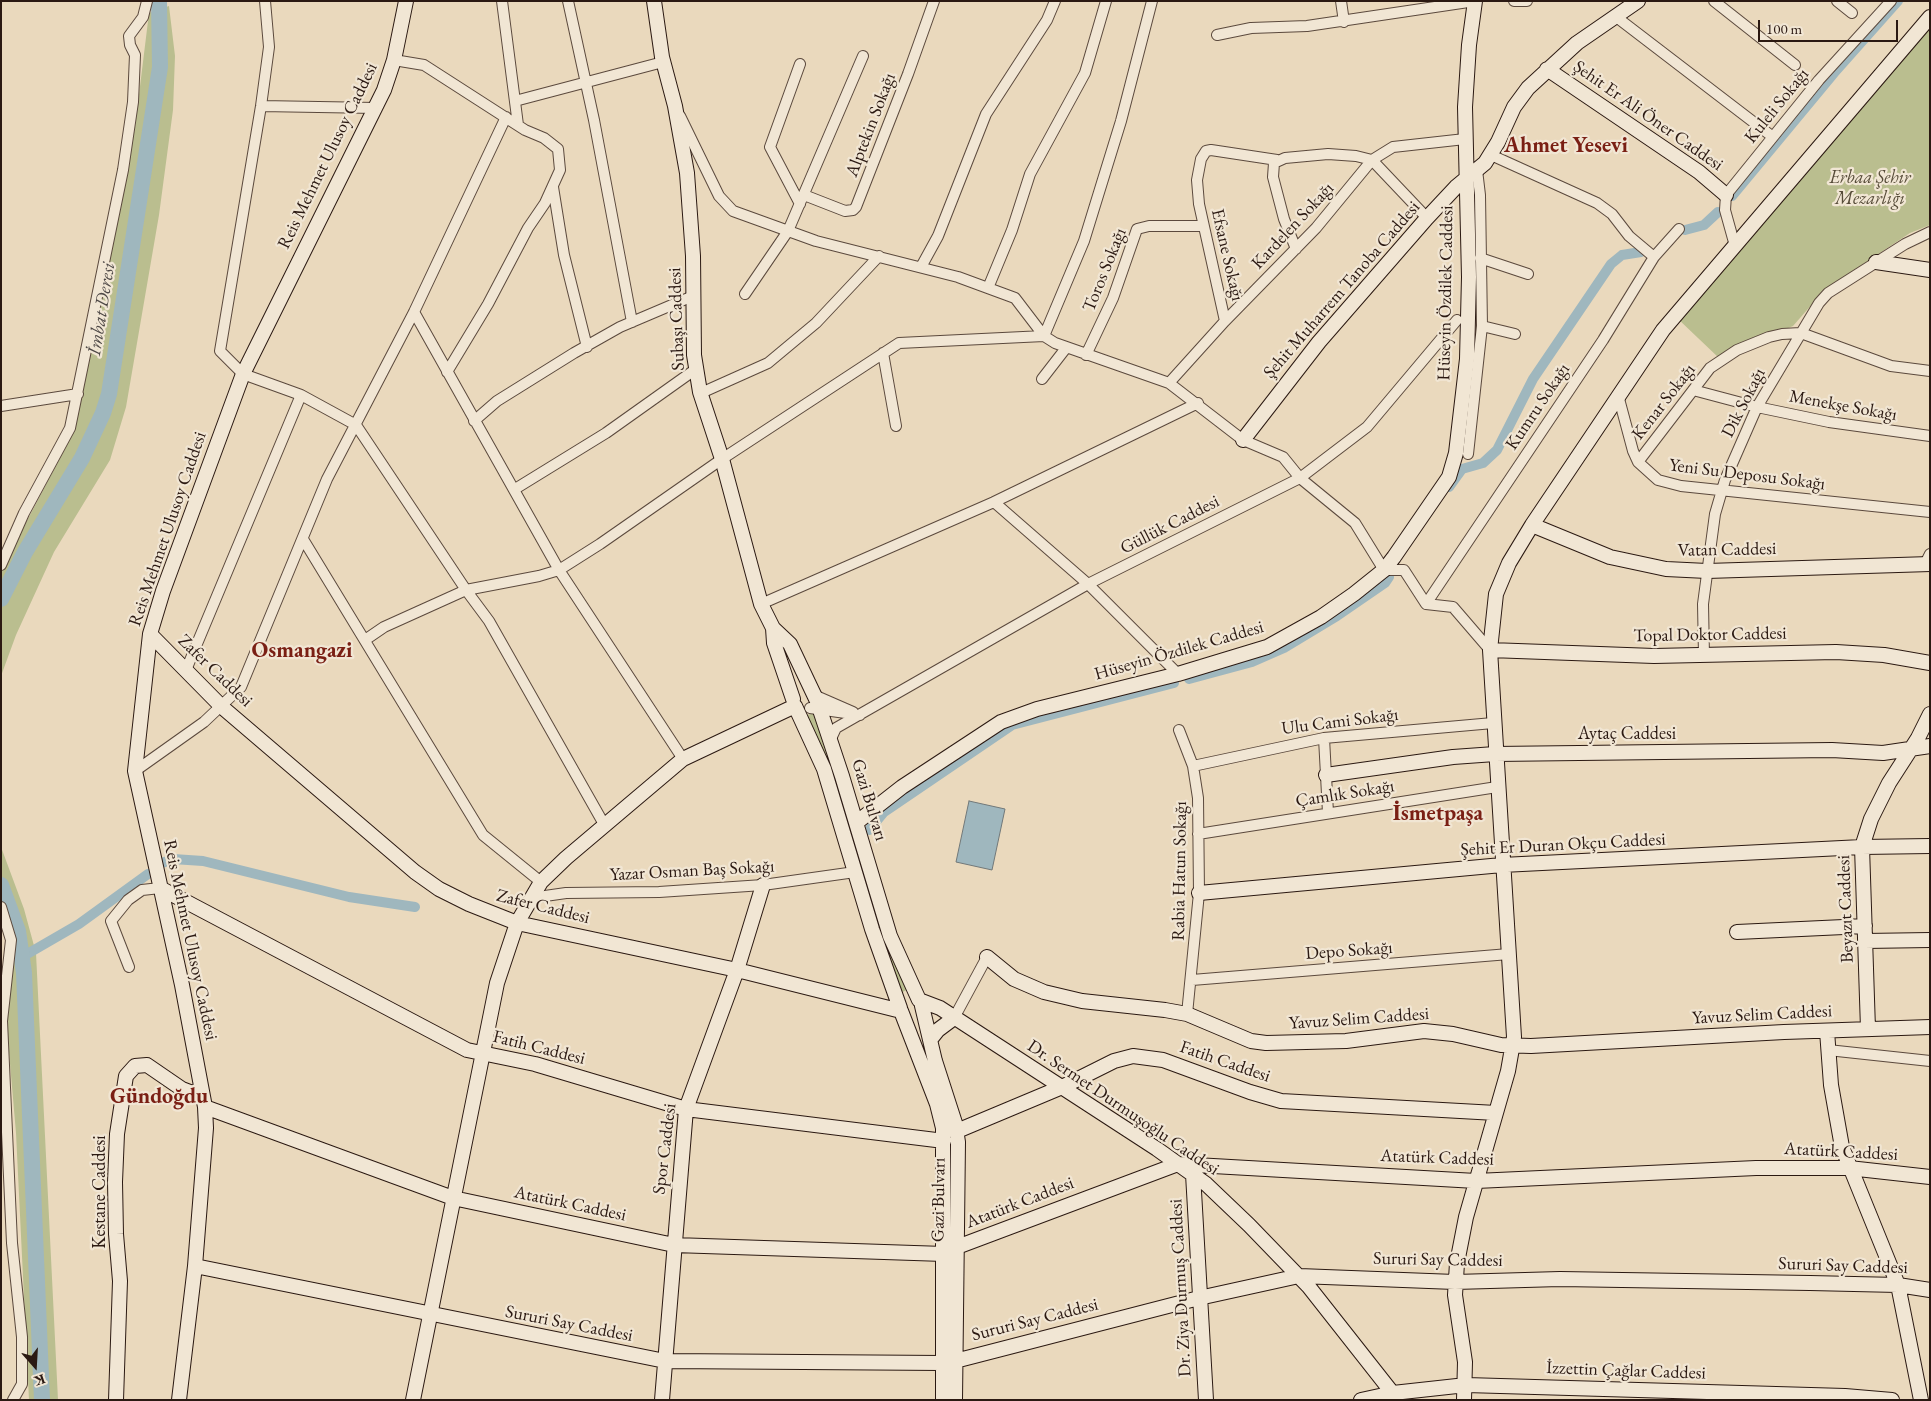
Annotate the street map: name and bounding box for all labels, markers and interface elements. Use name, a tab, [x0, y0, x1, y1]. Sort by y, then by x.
scale bar	[1761, 10, 1901, 42]
text: 100 m	[1766, 19, 1802, 38]
street label: Şehit Er Ali Öner Caddesi	[1569, 56, 1727, 176]
street label: Reis Mehmet Ulusoy Caddesi	[273, 59, 383, 253]
street label: Kuleli Sokağı	[1740, 64, 1814, 148]
street label: Alptekin Sokağı	[841, 70, 901, 180]
district label: Ahmet Yesevi	[1504, 133, 1628, 159]
park label: Erbaa Şehir Mezarlığı	[1829, 167, 1911, 210]
street label: Kardelen Sokağı	[1247, 178, 1339, 274]
street label: Şehit Muharrem Tanoba Caddesi	[1259, 197, 1425, 383]
street label: Hüseyin Özdilek Caddesi	[1434, 205, 1458, 381]
street label: Efsane Sokağı	[1206, 207, 1248, 303]
street label: Toros Sokağı	[1078, 225, 1132, 315]
water label: İmbat Deresi	[83, 261, 121, 357]
street label: Subaşı Caddesi	[664, 267, 690, 371]
street label: Kumru Sokağı	[1501, 360, 1575, 454]
street label: Kenar Sokağı	[1628, 360, 1700, 444]
street label: Dik Sokağı	[1717, 365, 1771, 441]
street label: Menekşe Sokağı	[1787, 386, 1899, 426]
street label: Reis Mehmet Ulusoy Caddesi	[125, 429, 211, 629]
street label: Yeni Su Deposu Sokağı	[1668, 455, 1826, 495]
street label: Güllük Caddesi	[1117, 491, 1223, 559]
street label: Vatan Caddesi	[1677, 538, 1777, 562]
street label: Hüseyin Özdilek Caddesi	[1092, 616, 1266, 686]
street label: Topal Doktor Caddesi	[1633, 623, 1787, 647]
street label: Zafer Caddesi	[173, 630, 257, 712]
district label: Osmangazi	[252, 638, 352, 664]
street label: Ulu Cami Sokağı	[1280, 704, 1400, 740]
street label: Aytaç Caddesi	[1578, 723, 1676, 745]
street label: Gazi Bulvarı	[846, 757, 892, 843]
street label: Çamlık Sokağı	[1294, 776, 1396, 812]
street label: Rabia Hatun Sokağı	[1168, 801, 1192, 941]
district label: İsmetpaşa	[1393, 801, 1483, 827]
street label: Şehit Er Duran Okçu Caddesi	[1460, 829, 1666, 861]
street label: Reis Mehmet Ulusoy Caddesi	[158, 838, 222, 1042]
street label: Beyazıt Caddesi	[1833, 855, 1859, 963]
street label: Yazar Osman Baş Sokağı	[609, 856, 775, 886]
street label: Zafer Caddesi	[494, 885, 592, 929]
street label: Depo Sokağı	[1305, 937, 1393, 965]
street label: Yavuz Selim Caddesi	[1691, 1001, 1833, 1029]
street label: Yavuz Selim Caddesi	[1288, 1003, 1430, 1035]
street label: Fatih Caddesi	[491, 1026, 587, 1070]
street label: Dr. Sermet Durmuşoğlu Caddesi	[1023, 1036, 1223, 1180]
street label: Fatih Caddesi	[1177, 1036, 1273, 1088]
district label: Gündoğdu	[110, 1084, 208, 1110]
street label: Spor Caddesi	[649, 1102, 681, 1196]
street label: Kestane Caddesi	[89, 1135, 111, 1249]
street label: Atatürk Caddesi	[1784, 1138, 1898, 1166]
street label: Atatürk Caddesi	[1380, 1145, 1494, 1171]
street label: Gazi Bulvarı	[927, 1158, 951, 1242]
street label: Atatürk Caddesi	[963, 1173, 1077, 1233]
street label: Atatürk Caddesi	[512, 1182, 628, 1226]
street label: Dr. Ziya Durmuş Caddesi	[1166, 1198, 1196, 1378]
street label: Sururi Say Caddesi	[1373, 1248, 1503, 1272]
street label: Sururi Say Caddesi	[1778, 1253, 1908, 1279]
street label: Sururi Say Caddesi	[969, 1294, 1101, 1346]
street label: Sururi Say Caddesi	[503, 1301, 635, 1347]
north arrow	[10, 1341, 60, 1391]
street label: İzzettin Çağlar Caddesi	[1546, 1357, 1706, 1385]
text: K	[32, 1370, 48, 1390]

